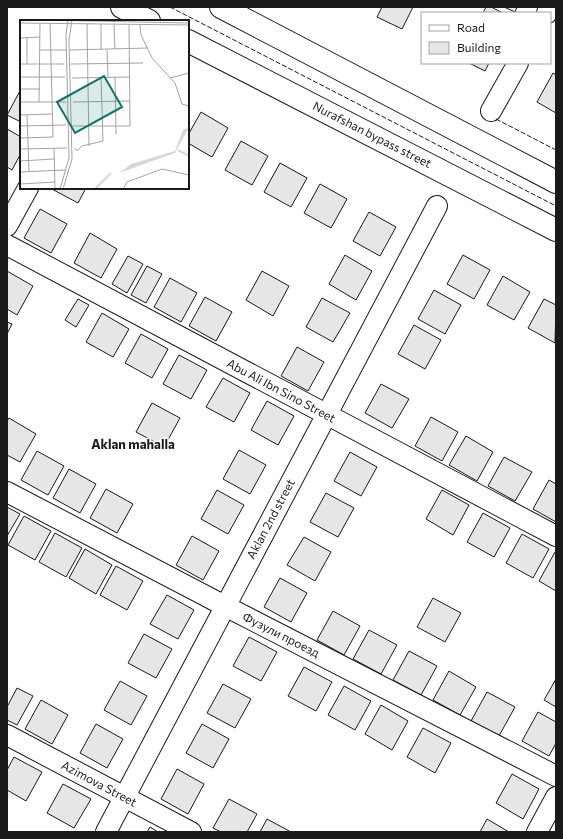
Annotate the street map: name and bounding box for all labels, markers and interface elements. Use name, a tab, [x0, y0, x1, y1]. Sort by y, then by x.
legend	[421, 12, 551, 64]
inset map	[20, 20, 189, 189]
text: Road	[457, 20, 485, 34]
text: Building	[457, 40, 501, 54]
street label: Nurafshan bypass street	[311, 98, 434, 170]
street label: Abu Ali Ibn Sino Street	[225, 356, 338, 425]
district label: Aklan mahalla	[91, 436, 175, 452]
street label: Аklаn 2nd street	[243, 476, 297, 561]
street label: Фузули проезд	[241, 609, 322, 659]
street label: Azimova Street	[59, 757, 140, 809]

